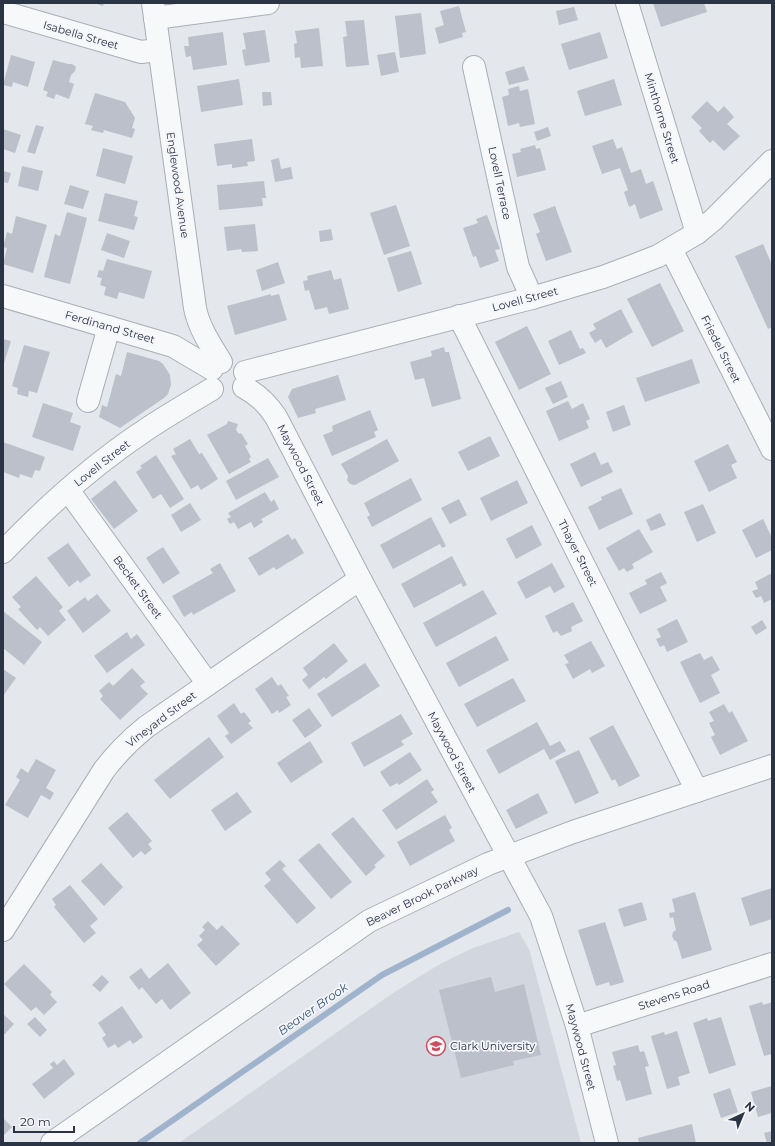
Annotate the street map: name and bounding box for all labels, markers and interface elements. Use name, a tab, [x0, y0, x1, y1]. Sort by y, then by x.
street label: Isabella Street	[42, 18, 121, 53]
street label: Minthorne Street	[642, 71, 683, 166]
street label: Englewood Avenue	[164, 131, 192, 239]
street label: Lovell Terrace	[485, 145, 515, 221]
street label: Lovell Street	[491, 283, 560, 315]
street label: Ferdinand Street	[63, 307, 157, 347]
street label: Friedel Street	[698, 313, 744, 386]
street label: Maywood Street	[274, 422, 328, 509]
street label: Lovell Street	[71, 436, 133, 489]
street label: Thayer Street	[555, 517, 601, 589]
street label: Becket Street	[110, 553, 166, 622]
street label: Vineyard Street	[123, 688, 199, 750]
street label: Maywood Street	[425, 709, 479, 795]
street label: Beaver Brook Parkway	[364, 863, 480, 929]
street label: Stevens Road	[636, 977, 712, 1013]
water label: Beaver Brook	[275, 978, 351, 1038]
street label: Maywood Street	[563, 1002, 599, 1093]
school or university icon: Clark University	[425, 1035, 447, 1057]
place label: Clark University	[450, 1039, 535, 1053]
north arrow	[723, 1094, 763, 1134]
text: N	[742, 1099, 758, 1115]
scale bar	[14, 1108, 74, 1134]
text: 20 m	[20, 1114, 51, 1129]

